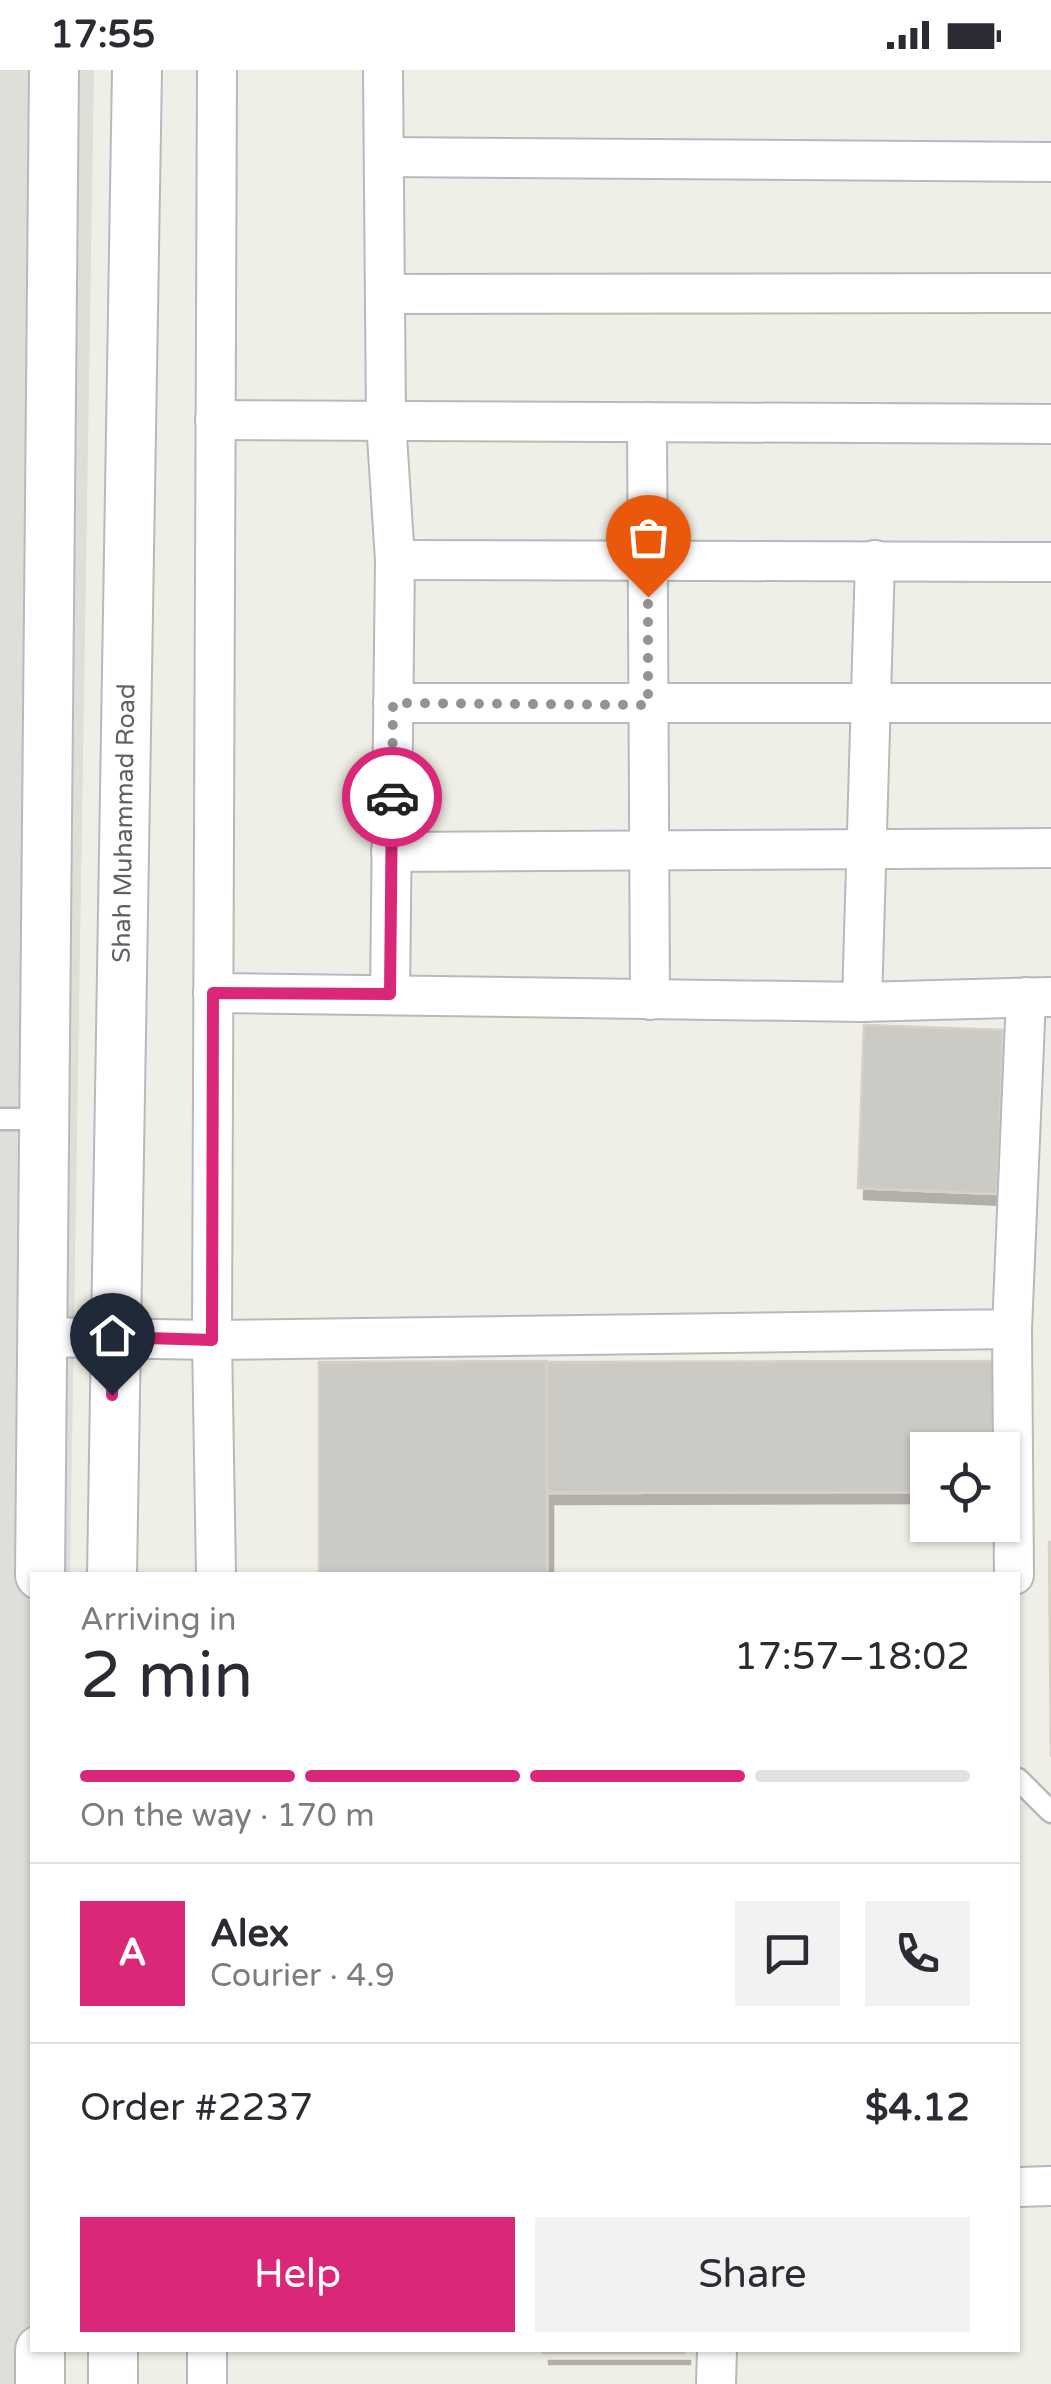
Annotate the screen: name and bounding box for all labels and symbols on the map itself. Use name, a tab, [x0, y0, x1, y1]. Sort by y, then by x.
pin	[606, 495, 691, 598]
street label: Shah Muhammad Road	[107, 683, 141, 963]
courier	[342, 747, 442, 847]
pin	[70, 1293, 155, 1396]

